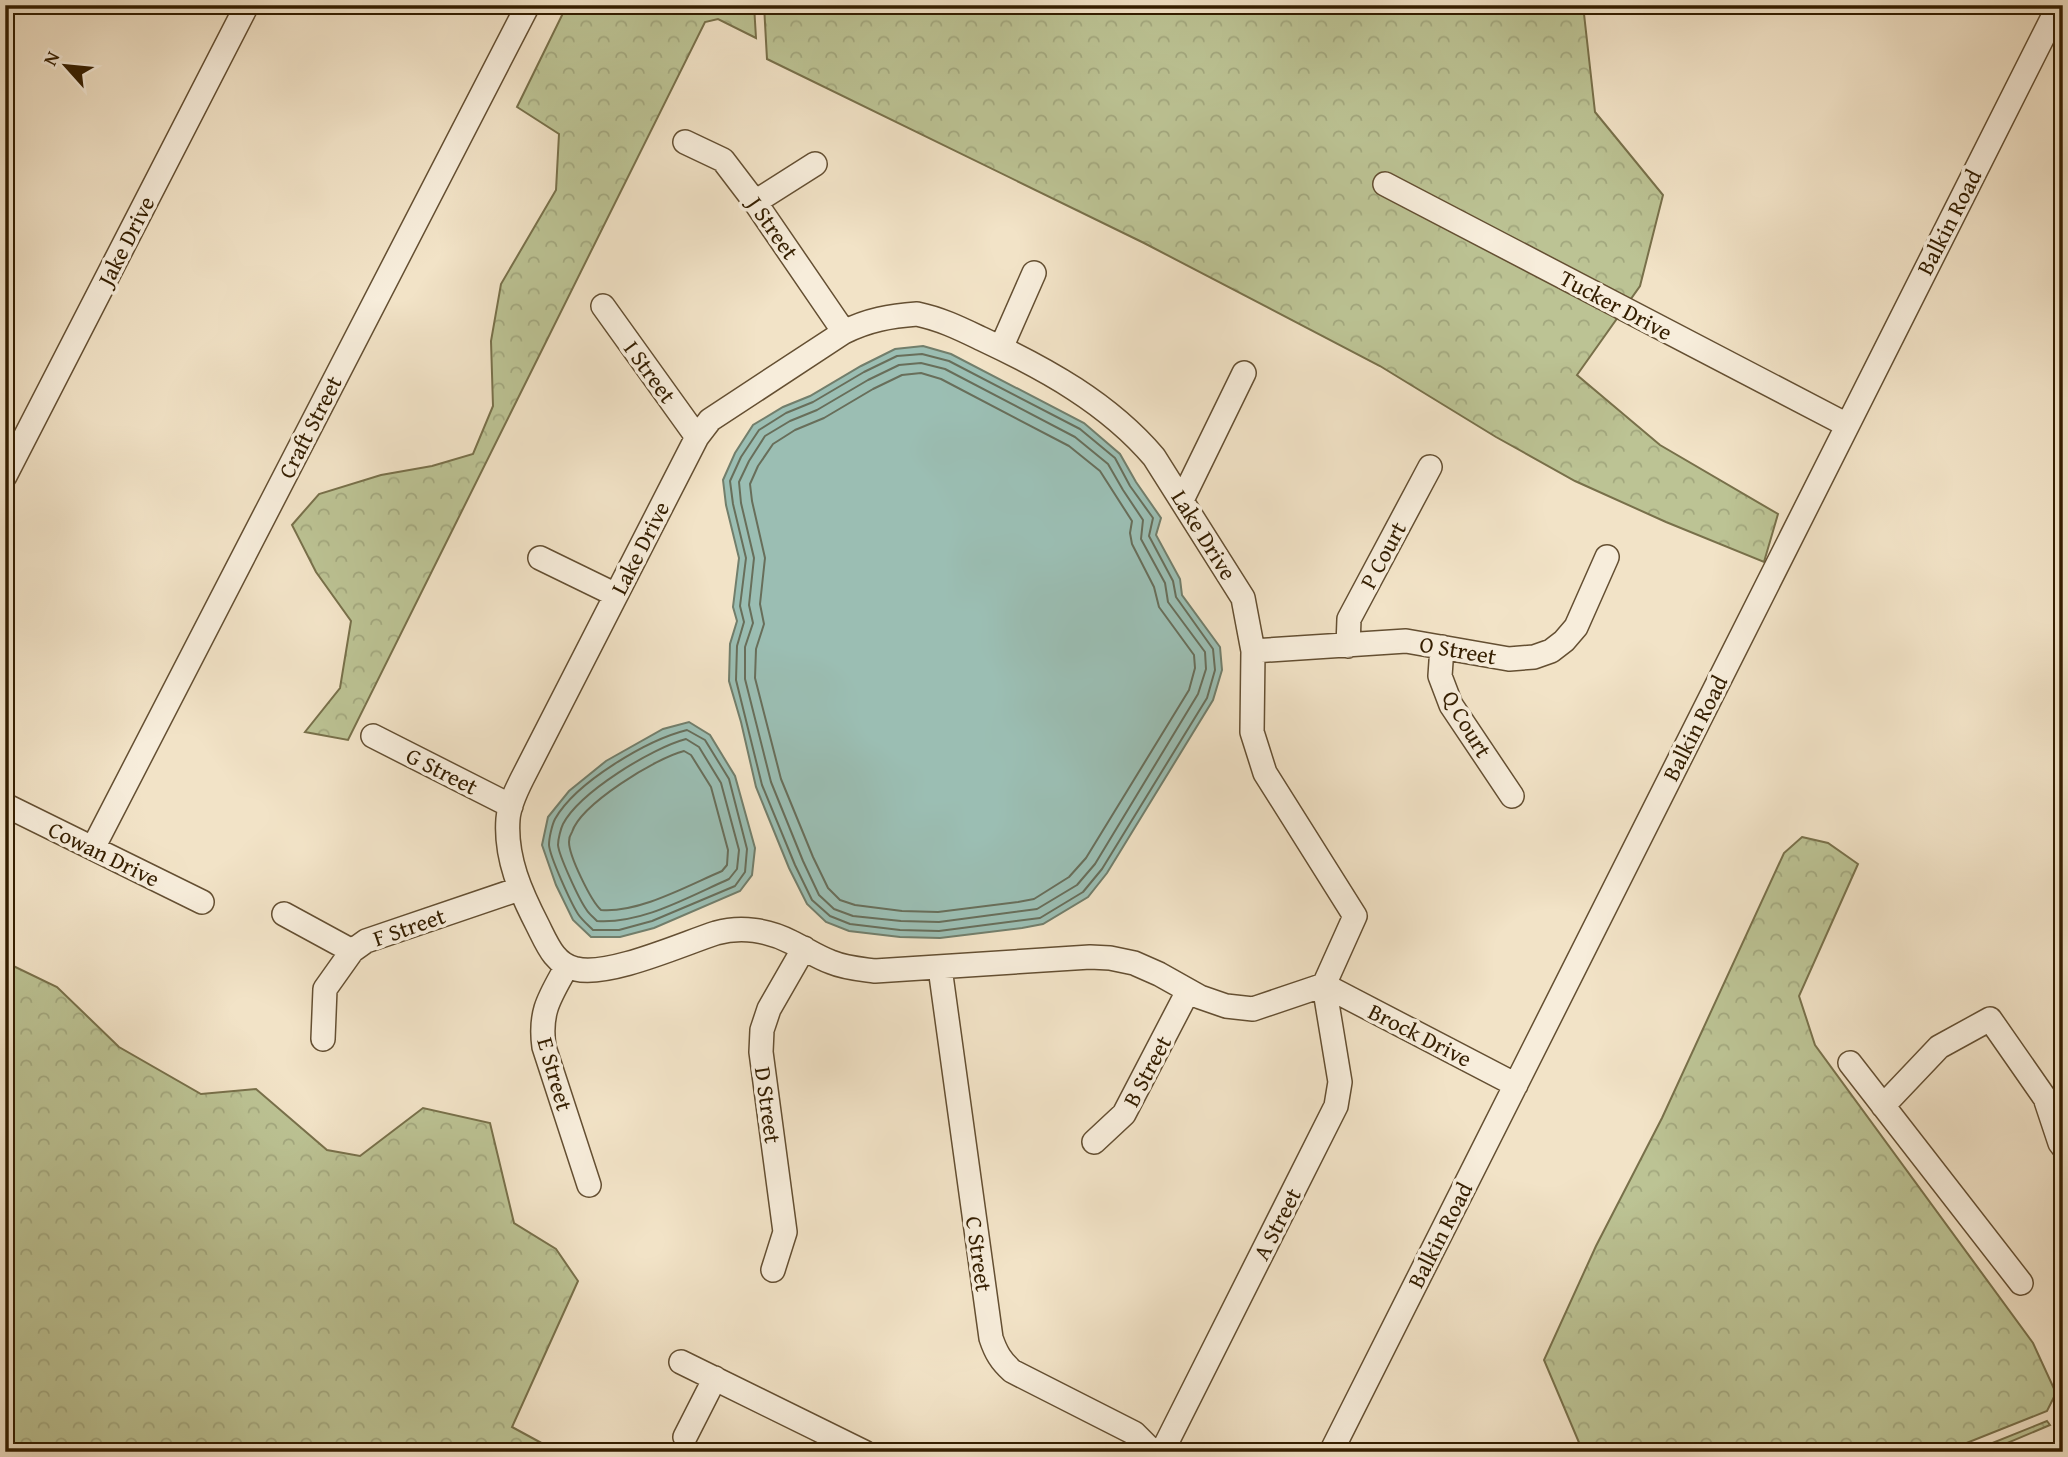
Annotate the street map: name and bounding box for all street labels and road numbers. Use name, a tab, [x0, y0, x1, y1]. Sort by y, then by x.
street label: Balkin Road	[1908, 163, 1990, 280]
street label: J Street	[738, 187, 807, 266]
street label: Jake Drive	[88, 190, 162, 294]
street label: Tucker Drive	[1554, 261, 1678, 348]
street label: I Street	[616, 334, 684, 410]
street label: Craft Street	[270, 370, 350, 484]
street label: Lake Drive	[1164, 483, 1245, 586]
street label: Lake Drive	[602, 495, 677, 600]
street label: P Court	[1351, 515, 1414, 594]
street label: O Street	[1417, 627, 1499, 672]
street label: Balkin Road	[1654, 669, 1736, 786]
street label: Q Court	[1434, 684, 1500, 764]
street label: G Street	[401, 738, 484, 803]
street label: Cowan Drive	[43, 812, 166, 895]
street label: F Street	[368, 899, 449, 954]
street label: Brock Drive	[1363, 994, 1478, 1075]
street label: B Street	[1114, 1029, 1179, 1112]
street label: E Street	[529, 1033, 582, 1114]
street label: D Street	[747, 1064, 790, 1145]
street label: Balkin Road	[1399, 1176, 1481, 1293]
street label: A Street	[1244, 1182, 1309, 1266]
street label: C Street	[958, 1214, 1001, 1294]

